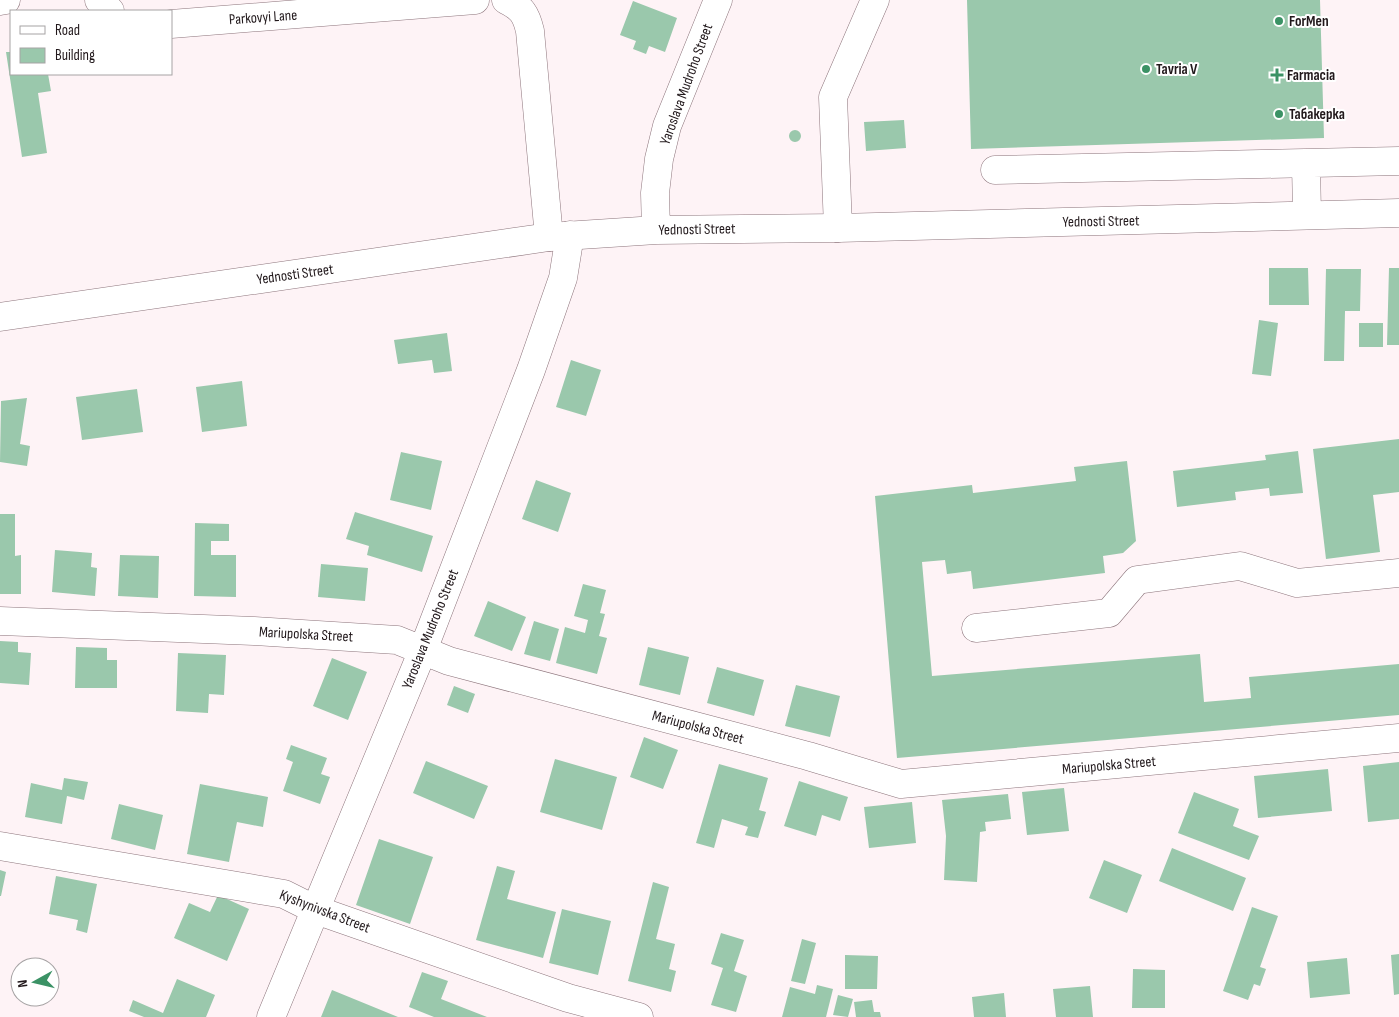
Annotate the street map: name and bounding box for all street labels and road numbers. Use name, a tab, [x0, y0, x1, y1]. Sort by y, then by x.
street label: Parkovyi Lane	[228, 6, 298, 29]
street label: Yaroslava Mudroho Street	[656, 21, 717, 147]
street label: Yednosti Street	[1062, 211, 1140, 232]
street label: Yednosti Street	[658, 219, 736, 240]
street label: Yednosti Street	[256, 260, 335, 289]
street label: Yaroslava Mudroho Street	[398, 566, 463, 692]
street label: Mariupolska Street	[258, 623, 354, 646]
street label: Mariupolska Street	[650, 706, 746, 749]
street label: Mariupolska Street	[1061, 752, 1157, 779]
street label: Kyshynivska Street	[277, 885, 373, 938]

